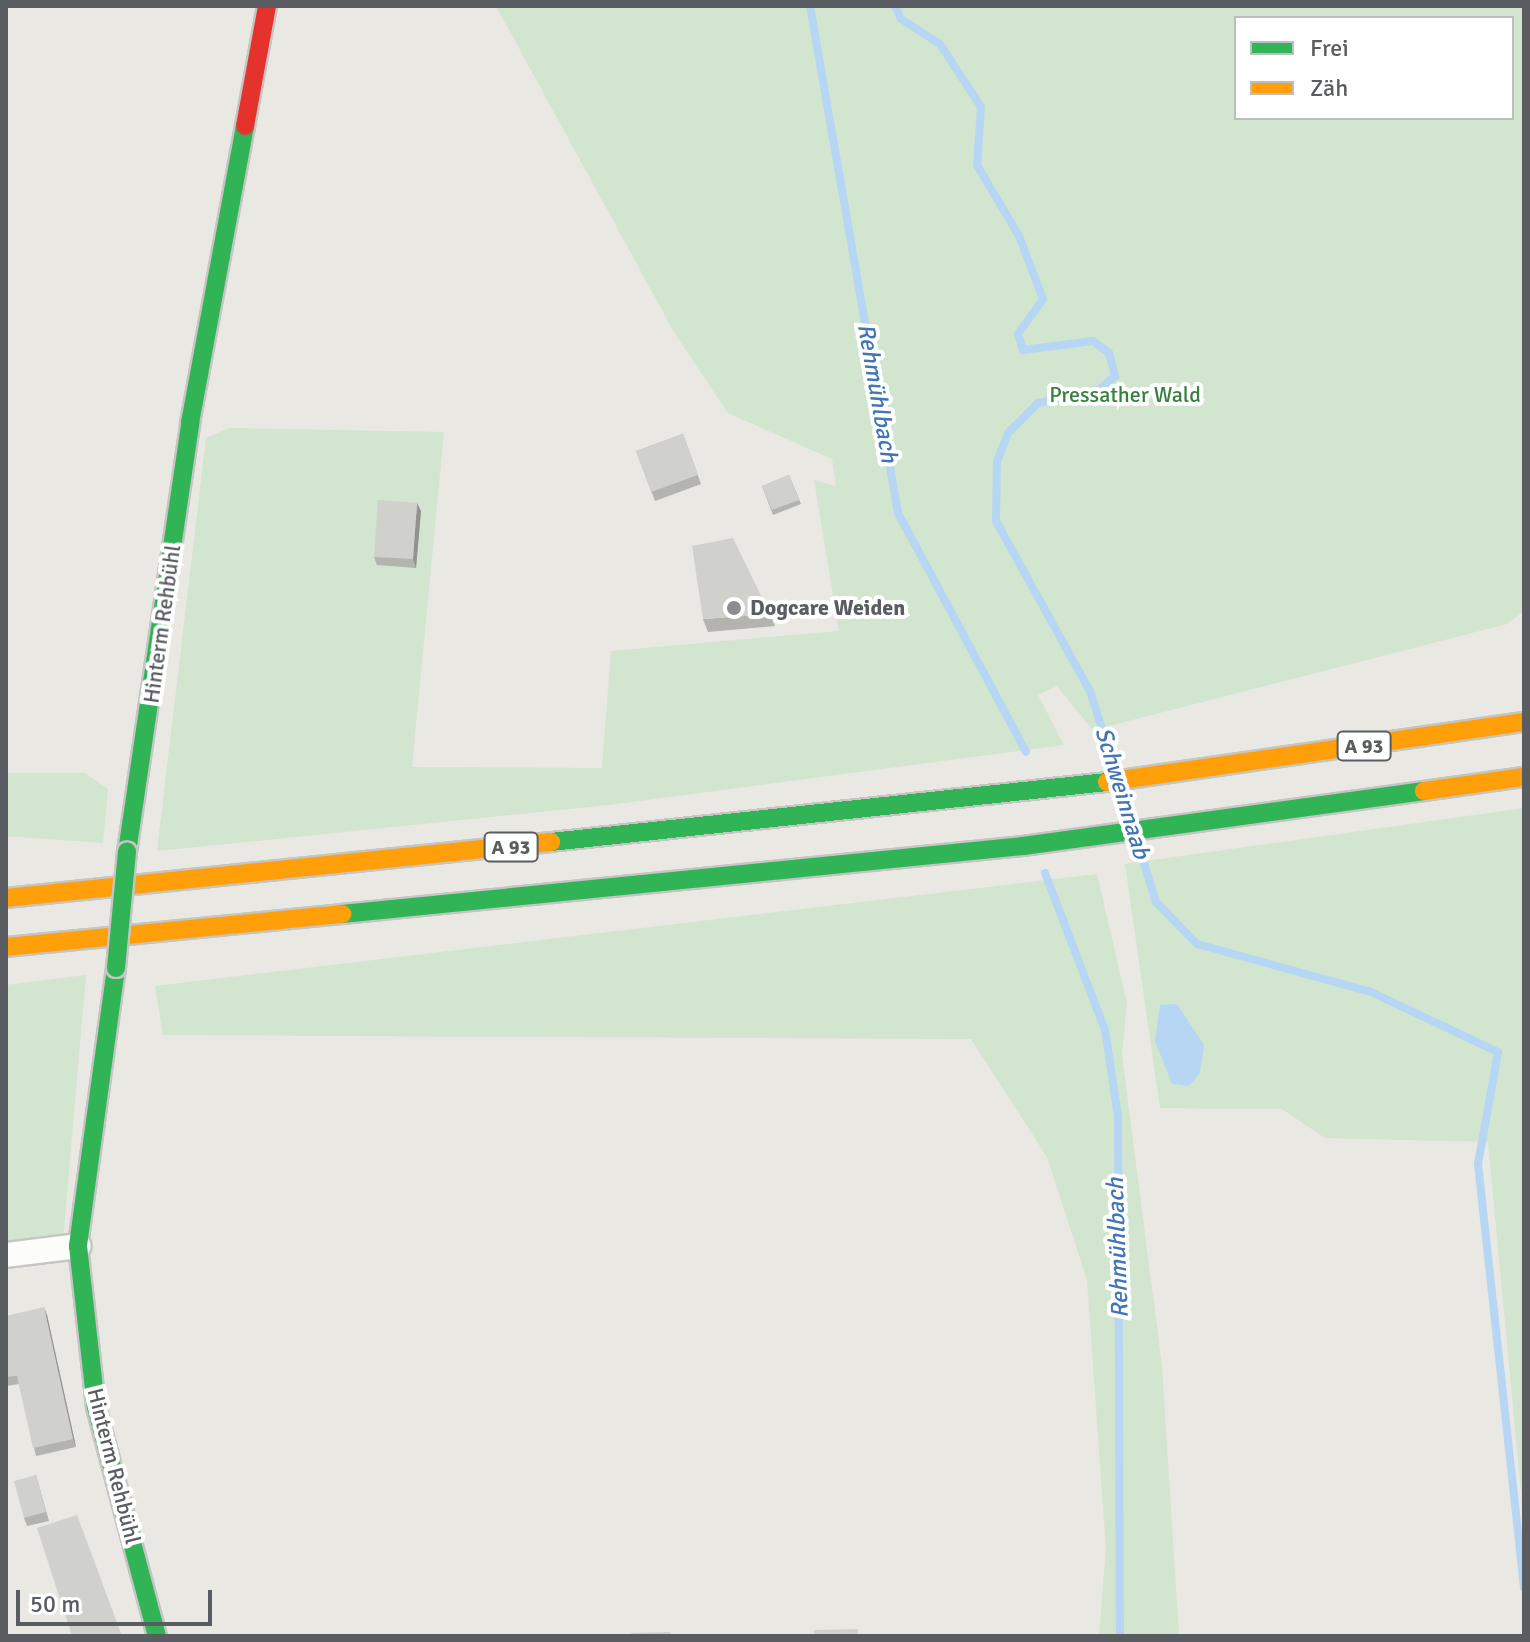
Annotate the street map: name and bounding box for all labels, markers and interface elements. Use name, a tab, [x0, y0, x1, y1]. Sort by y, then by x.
legend	[1234, 16, 1514, 120]
text: Frei	[1310, 33, 1349, 63]
text: Zäh	[1310, 73, 1348, 103]
water label: Rehmühlbach	[851, 321, 903, 465]
park label: Pressather Wald	[1049, 382, 1201, 408]
street label: Hinterm Rehbühl	[138, 543, 186, 705]
place label: Dogcare Weiden	[750, 595, 905, 621]
marker: Dogcare Weiden	[725, 599, 743, 617]
water label: Schweinnaab	[1088, 724, 1156, 862]
road number: A 93	[1336, 730, 1392, 762]
road number: A 93	[483, 831, 539, 863]
water label: Rehmühlbach	[1101, 1177, 1135, 1319]
street label: Hinterm Rehbühl	[82, 1385, 146, 1547]
scale bar	[20, 1574, 216, 1624]
text: 50 m	[30, 1589, 80, 1619]

